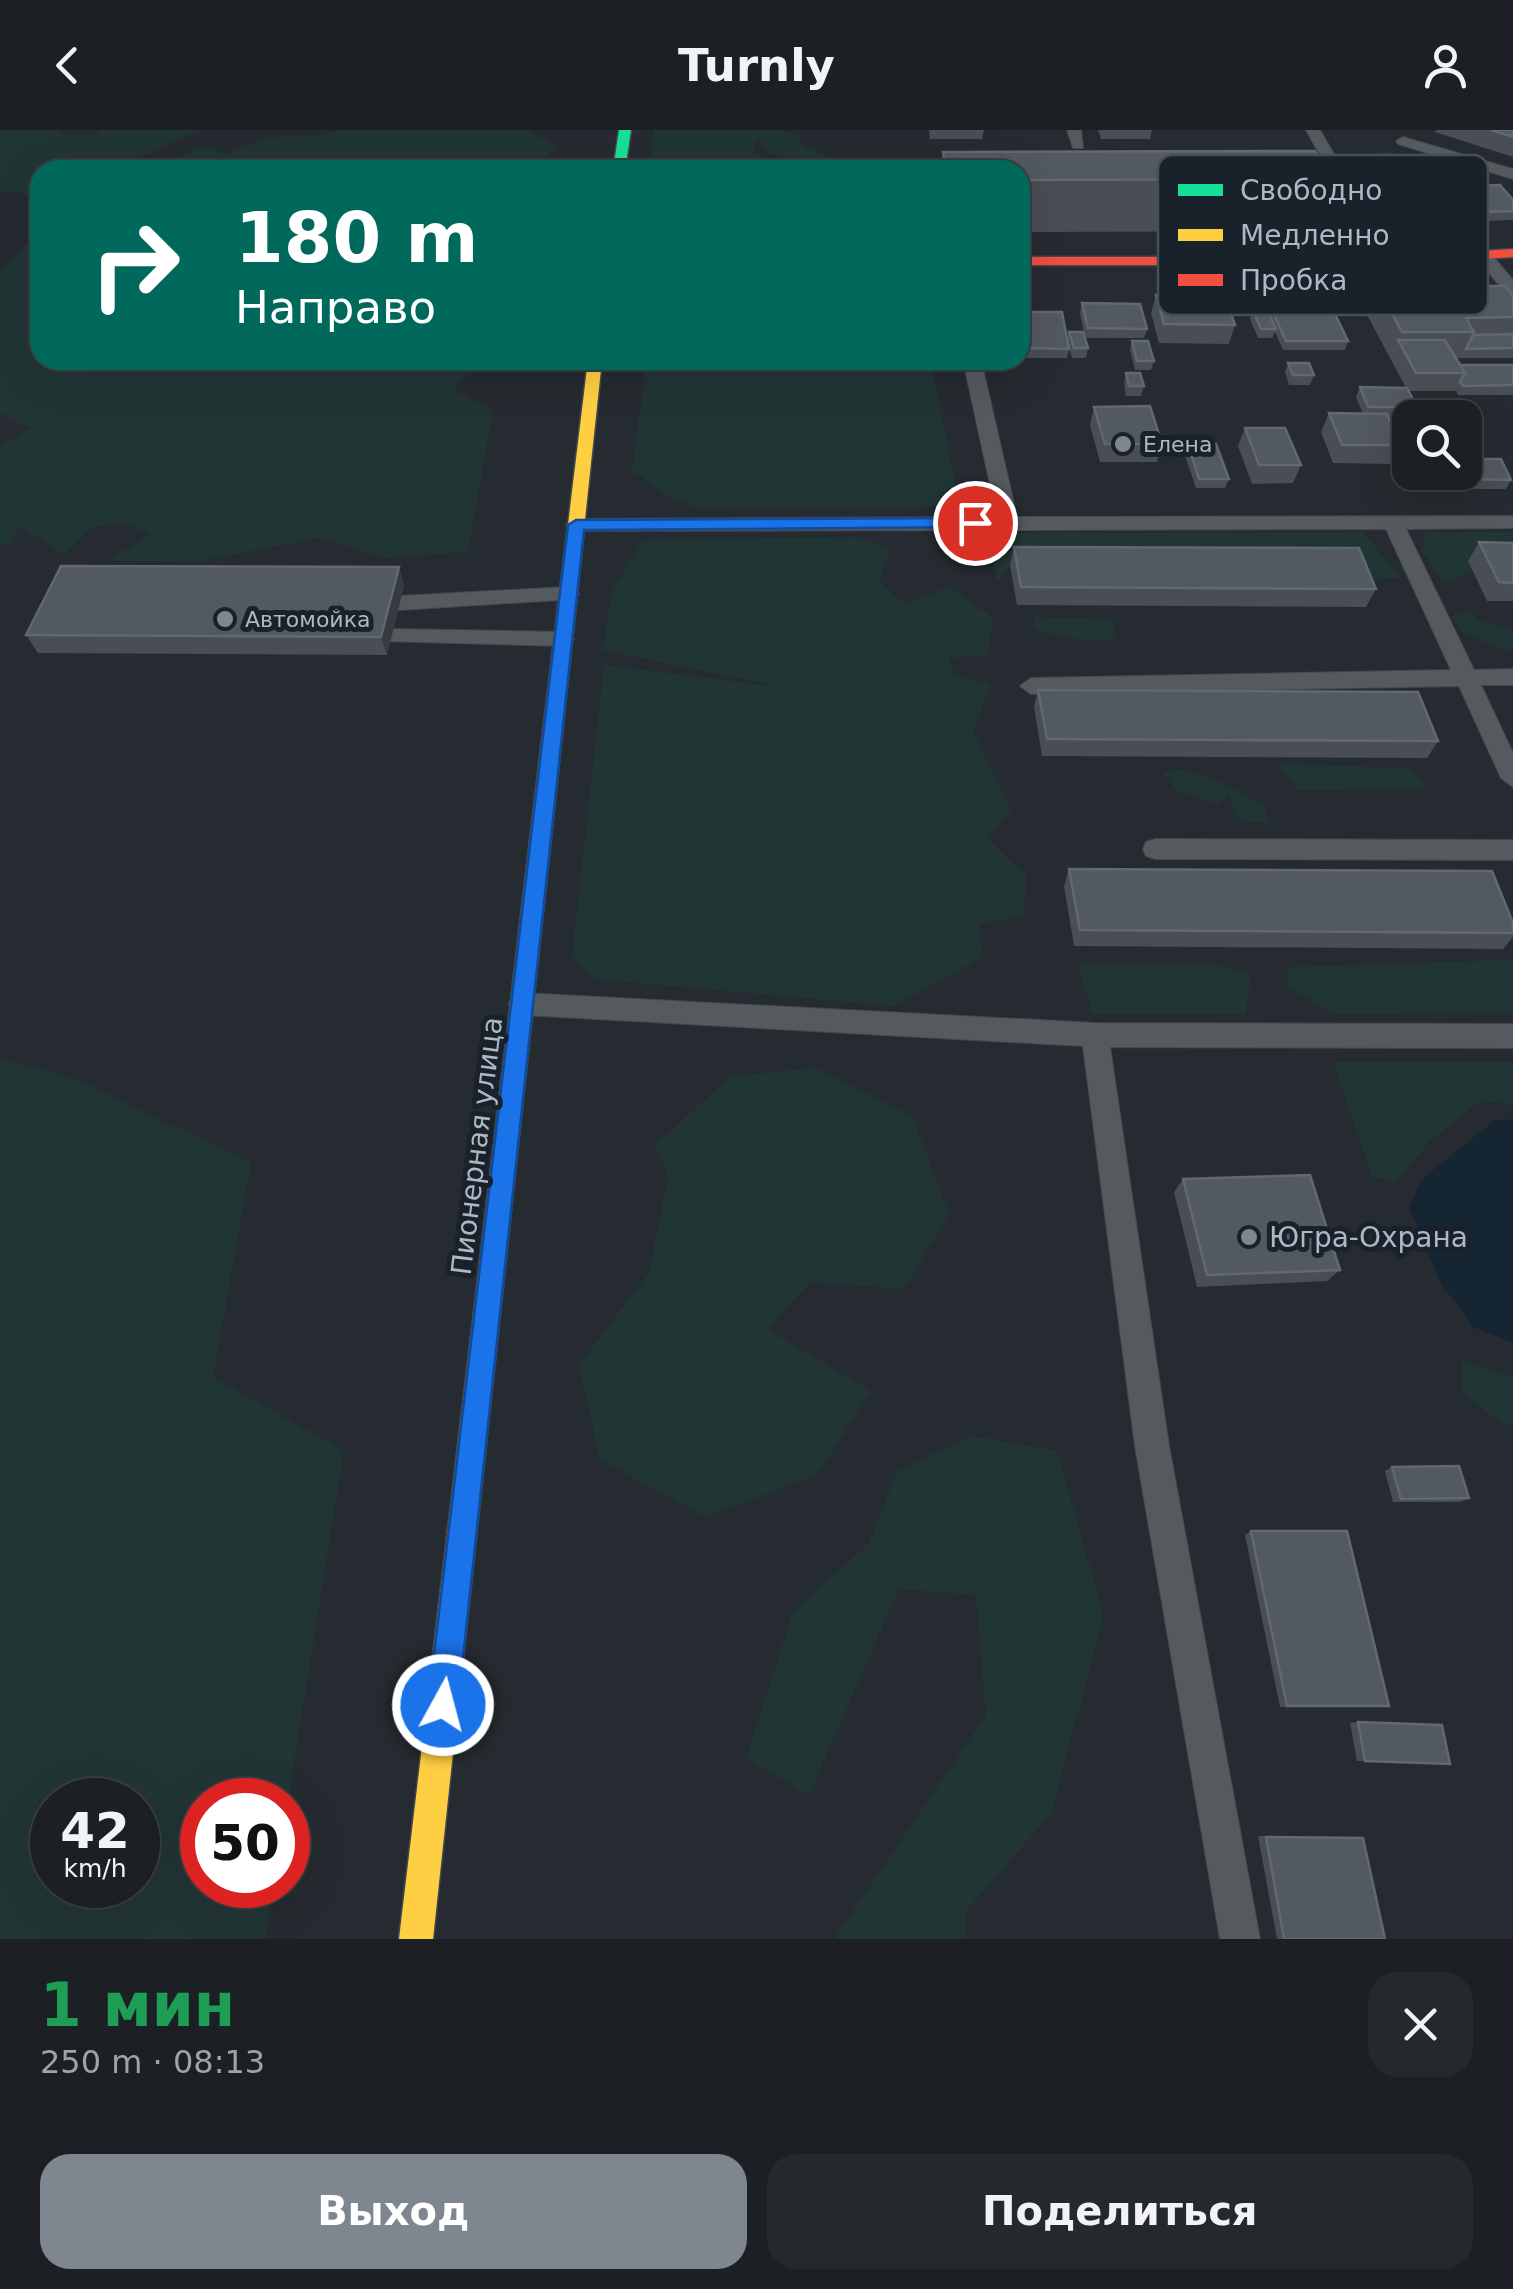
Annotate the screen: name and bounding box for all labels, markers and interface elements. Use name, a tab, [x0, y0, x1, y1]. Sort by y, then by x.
icon: back	[40, 38, 95, 93]
icon: person	[1418, 38, 1473, 93]
text: Turnly	[678, 39, 835, 92]
legend	[1158, 155, 1488, 315]
text: Свободно	[1240, 174, 1382, 207]
text: 180 m	[235, 197, 478, 279]
icon: right	[70, 200, 200, 330]
text: Медленно	[1240, 219, 1390, 252]
text: Пробка	[1240, 264, 1347, 297]
text: Направо	[235, 281, 436, 334]
map controls	[1392, 400, 1482, 490]
button: search	[1392, 400, 1482, 490]
place label: Елена	[1143, 432, 1212, 457]
marker: Елена	[1112, 433, 1134, 455]
pin	[933, 481, 1018, 566]
icon: arrive	[948, 496, 1003, 551]
place label: Автомойка	[245, 607, 370, 632]
marker: Автомойка	[214, 608, 236, 630]
street label: Пионерная улица	[445, 1015, 509, 1277]
place label: Югра-Охрана	[1269, 1221, 1468, 1254]
marker: Югра-Охрана	[1238, 1226, 1260, 1248]
position arrow	[391, 1653, 495, 1757]
speed limit sign: 50	[180, 1778, 310, 1908]
text: 42	[60, 1802, 130, 1860]
text: km/h	[63, 1854, 127, 1883]
text: 1 мин	[40, 1970, 235, 2040]
button: close	[1368, 1972, 1473, 2077]
text: 250 m · 08:13	[40, 2043, 265, 2081]
button: Выход	[40, 2154, 747, 2269]
button: Поделиться	[767, 2154, 1473, 2269]

